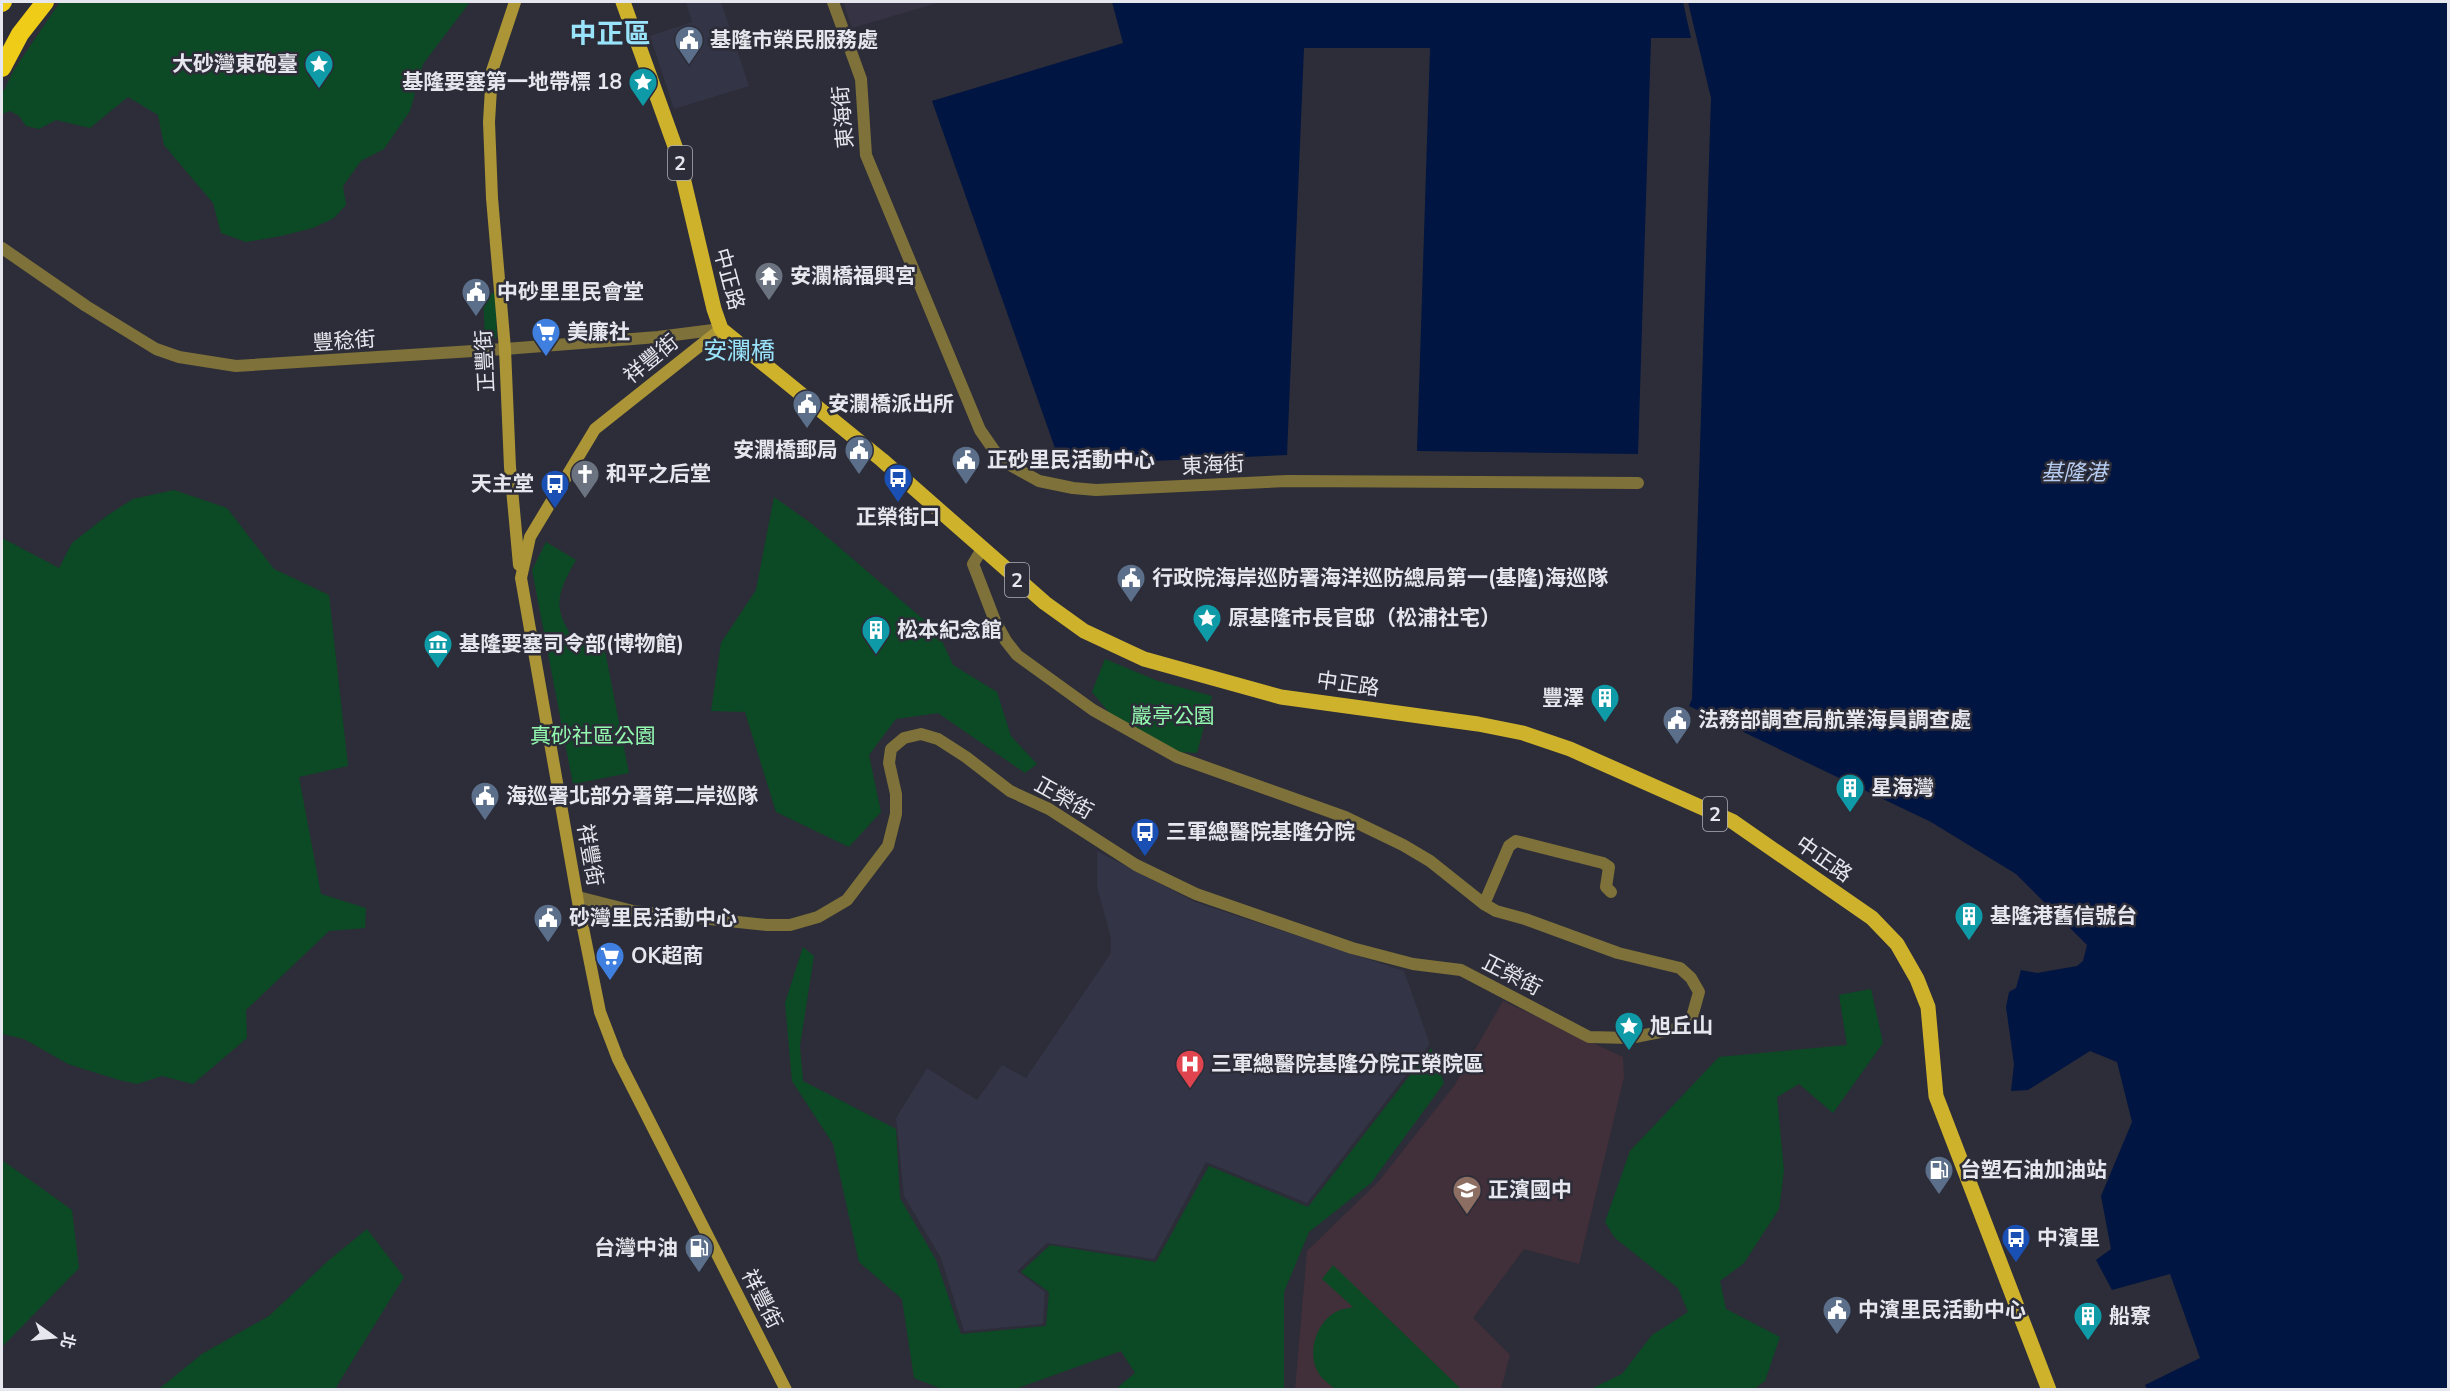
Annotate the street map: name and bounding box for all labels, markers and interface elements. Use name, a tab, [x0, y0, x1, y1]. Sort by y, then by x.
district label: 中正區	[570, 16, 651, 53]
public building icon: 基隆市榮民服務處	[673, 24, 705, 66]
place label: 基隆市榮民服務處	[710, 26, 878, 54]
place icon: 大砂灣東砲臺	[303, 48, 335, 90]
place label: 大砂灣東砲臺	[172, 50, 298, 78]
place icon: 基隆要塞第一地帶標 18	[627, 66, 659, 108]
place label: 基隆要塞第一地帶標 18	[402, 68, 622, 96]
street label: 東海街	[826, 84, 860, 150]
road number: 2	[668, 146, 692, 180]
street label: 中正路	[707, 245, 751, 313]
temple icon: 安瀾橋福興宮	[753, 260, 785, 302]
place label: 安瀾橋福興宮	[790, 262, 916, 290]
public building icon: 中砂里里民會堂	[460, 276, 492, 318]
place label: 中砂里里民會堂	[497, 278, 644, 306]
supermarket icon: 美廉社	[530, 316, 562, 358]
place label: 美廉社	[567, 318, 630, 346]
street label: 豐稔街	[312, 325, 376, 357]
street label: 祥豐街	[618, 328, 684, 390]
street label: 正豐街	[469, 329, 501, 393]
district label: 安瀾橋	[703, 335, 775, 367]
public building icon: 安瀾橋派出所	[791, 388, 823, 430]
place label: 安瀾橋派出所	[828, 390, 954, 418]
public building icon: 安瀾橋郵局	[843, 434, 875, 476]
place label: 安瀾橋郵局	[733, 436, 838, 464]
public building icon: 正砂里民活動中心	[950, 444, 982, 486]
place label: 正砂里民活動中心	[987, 446, 1155, 474]
street label: 東海街	[1181, 449, 1245, 481]
church icon: 和平之后堂	[569, 458, 601, 500]
water label: 基隆港	[2041, 458, 2110, 488]
place label: 和平之后堂	[606, 460, 711, 488]
bus stop icon: 正榮街口	[882, 462, 914, 504]
bus stop icon: 天主堂	[539, 468, 571, 510]
place label: 天主堂	[471, 470, 534, 498]
place label: 正榮街口	[856, 503, 940, 531]
public building icon: 行政院海岸巡防署海洋巡防總局第一(基隆)海巡隊	[1115, 562, 1147, 604]
road number: 2	[1005, 563, 1029, 597]
place label: 行政院海岸巡防署海洋巡防總局第一(基隆)海巡隊	[1152, 564, 1609, 592]
place icon: 原基隆市長官邸（松浦社宅）	[1191, 602, 1223, 644]
place label: 原基隆市長官邸（松浦社宅）	[1228, 604, 1501, 632]
building icon: 松本紀念館	[860, 614, 892, 656]
place label: 松本紀念館	[897, 616, 1002, 644]
museum icon: 基隆要塞司令部(博物館)	[422, 628, 454, 670]
place label: 基隆要塞司令部(博物館)	[459, 630, 684, 658]
street label: 中正路	[1315, 666, 1381, 702]
building icon: 豐澤	[1589, 682, 1621, 724]
place label: 豐澤	[1542, 684, 1584, 712]
park label: 巖亭公園	[1131, 702, 1215, 730]
public building icon: 法務部調查局航業海員調查處	[1661, 704, 1693, 746]
place label: 法務部調查局航業海員調查處	[1698, 706, 1971, 734]
park label: 真砂社區公園	[530, 722, 656, 750]
street label: 正榮街	[1030, 770, 1098, 826]
building icon: 星海灣	[1834, 772, 1866, 814]
place label: 星海灣	[1871, 774, 1934, 802]
public building icon: 海巡署北部分署第二岸巡隊	[469, 780, 501, 822]
place label: 海巡署北部分署第二岸巡隊	[506, 782, 759, 810]
road number: 2	[1703, 797, 1727, 831]
bus stop icon: 三軍總醫院基隆分院	[1129, 816, 1161, 858]
place label: 三軍總醫院基隆分院	[1166, 818, 1355, 846]
street label: 祥豐街	[571, 822, 609, 888]
street label: 中正路	[1790, 829, 1858, 889]
building icon: 基隆港舊信號台	[1953, 900, 1985, 942]
public building icon: 砂灣里民活動中心	[532, 902, 564, 944]
place label: 基隆港舊信號台	[1990, 902, 2137, 930]
place label: 砂灣里民活動中心	[569, 904, 737, 932]
supermarket icon: OK超商	[594, 940, 626, 982]
place label: OK超商	[631, 942, 703, 970]
street label: 正榮街	[1478, 948, 1546, 1002]
place icon: 旭丘山	[1613, 1010, 1645, 1052]
place label: 旭丘山	[1650, 1012, 1713, 1040]
hospital icon: 三軍總醫院基隆分院正榮院區	[1174, 1048, 1206, 1090]
place label: 三軍總醫院基隆分院正榮院區	[1211, 1050, 1484, 1078]
fuel station icon: 台塑石油加油站	[1923, 1154, 1955, 1196]
place label: 台塑石油加油站	[1960, 1156, 2107, 1184]
school or university icon: 正濱國中	[1451, 1174, 1483, 1216]
place label: 正濱國中	[1488, 1176, 1572, 1204]
bus stop icon: 中濱里	[2000, 1222, 2032, 1264]
place label: 中濱里	[2037, 1224, 2100, 1252]
fuel station icon: 台灣中油	[683, 1232, 715, 1274]
place label: 台灣中油	[594, 1234, 678, 1262]
street label: 祥豐街	[735, 1265, 789, 1333]
public building icon: 中濱里民活動中心	[1821, 1294, 1853, 1336]
place label: 中濱里民活動中心	[1858, 1296, 2026, 1324]
building icon: 船寮	[2072, 1300, 2104, 1342]
place label: 船寮	[2109, 1302, 2151, 1330]
north arrow	[24, 1307, 84, 1367]
text: 北	[55, 1330, 80, 1351]

